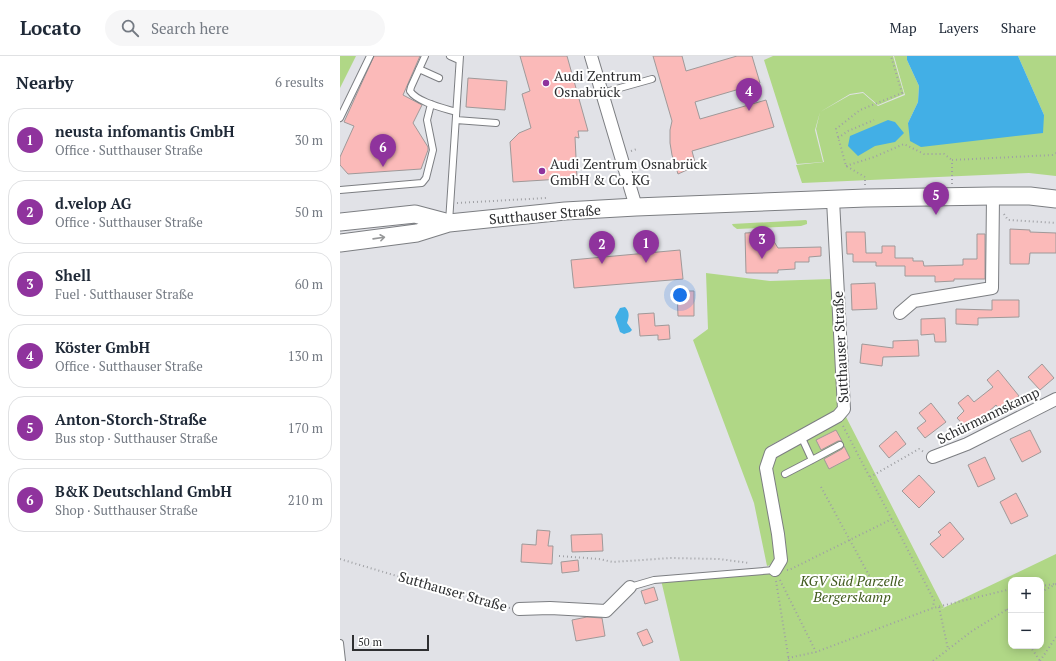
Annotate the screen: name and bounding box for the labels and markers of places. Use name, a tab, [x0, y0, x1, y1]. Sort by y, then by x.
place label: Audi Zentrum Osnabrück	[554, 66, 641, 101]
marker: Audi Zentrum Osnabrück	[541, 78, 551, 88]
pin: 4	[736, 78, 762, 111]
pin: 6	[370, 134, 396, 167]
place label: Audi Zentrum Osnabrück GmbH & Co. KG	[550, 154, 708, 189]
marker: Audi Zentrum Osnabrück GmbH & Co. KG	[537, 166, 547, 176]
pin: 5	[923, 182, 949, 215]
pin: 3	[749, 226, 775, 259]
pin: 1	[633, 230, 659, 263]
pin: 2	[589, 231, 615, 264]

